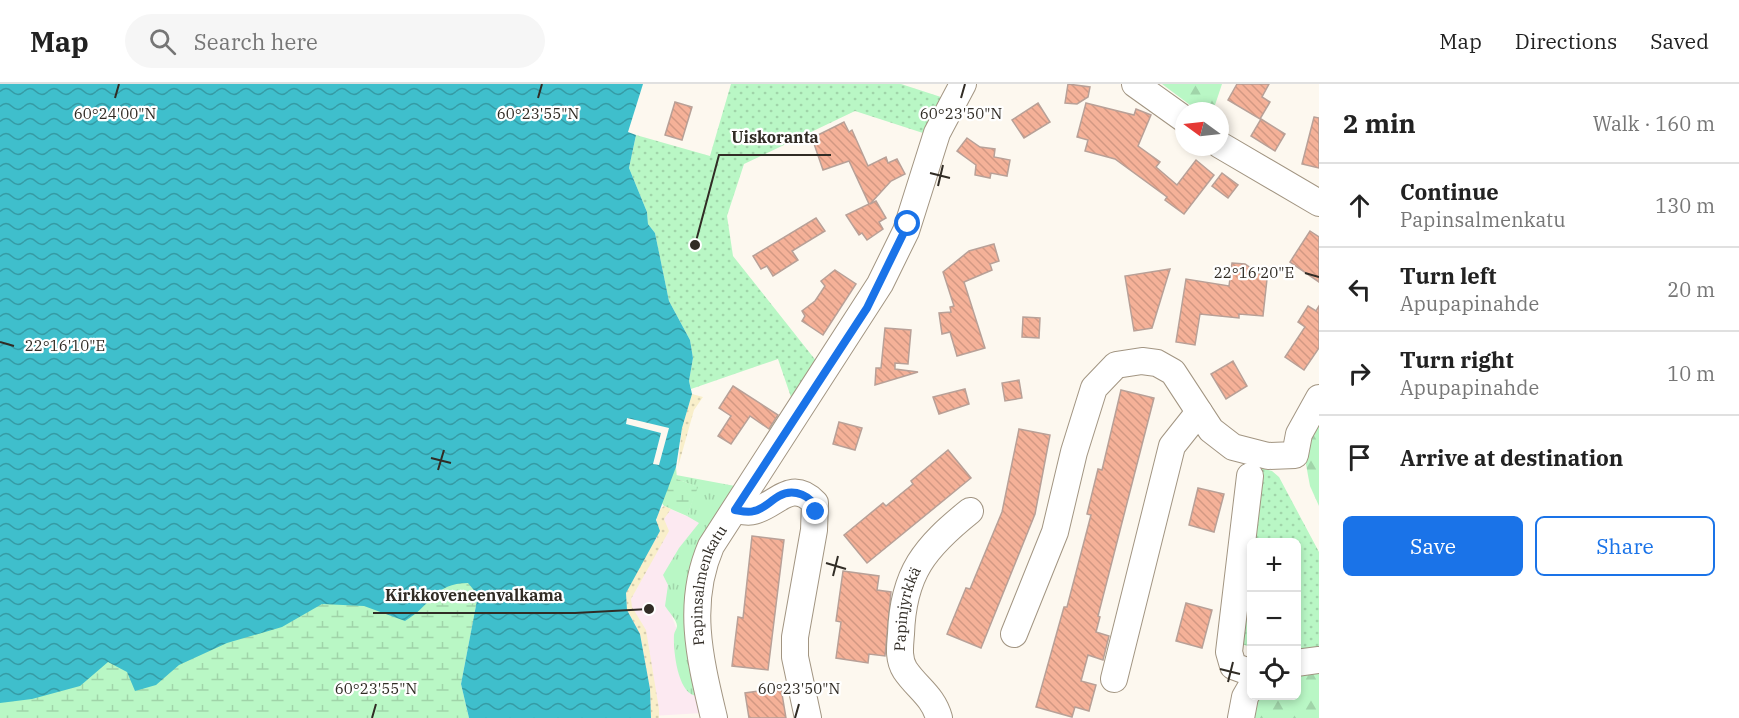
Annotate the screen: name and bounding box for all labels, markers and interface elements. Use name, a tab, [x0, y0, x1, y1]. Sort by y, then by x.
search box	[125, 14, 545, 68]
text: Map	[30, 23, 89, 60]
icon: search	[146, 25, 179, 58]
text: Search here	[194, 27, 318, 56]
text: Map	[1439, 27, 1482, 55]
text: Directions	[1515, 27, 1617, 55]
text: Saved	[1650, 27, 1709, 55]
north arrow	[1175, 102, 1229, 156]
text: 60°24'00"N	[74, 104, 156, 123]
text: 60°23'55"N	[497, 104, 579, 123]
text: 60°23'50"N	[920, 104, 1002, 123]
text: 2 min	[1343, 106, 1416, 140]
text: Walk · 160 m	[1593, 110, 1715, 137]
callout: Uiskoranta	[719, 121, 831, 155]
text: Uiskoranta	[731, 127, 819, 147]
text: Continue	[1400, 177, 1499, 206]
icon: ahead	[1343, 189, 1376, 222]
text: 130 m	[1655, 192, 1715, 219]
text: Papinsalmenkatu	[1400, 206, 1566, 233]
route start	[894, 210, 920, 236]
text: Turn left	[1400, 261, 1496, 290]
text: 22°16'20"E	[1214, 263, 1294, 282]
icon: left	[1343, 273, 1376, 306]
text: 20 m	[1667, 276, 1715, 303]
text: Apupapinahde	[1400, 290, 1539, 317]
text: 22°16'10"E	[25, 336, 105, 355]
text: Turn right	[1400, 345, 1514, 374]
icon: right	[1343, 357, 1376, 390]
text: 10 m	[1667, 360, 1715, 387]
text: Apupapinahde	[1400, 374, 1539, 401]
icon: arrive	[1343, 441, 1376, 474]
text: Arrive at destination	[1400, 443, 1623, 472]
route end	[802, 498, 828, 524]
button: Save	[1343, 516, 1523, 576]
button: Share	[1535, 516, 1715, 576]
street label: Papinsalmenkatu	[687, 522, 731, 647]
map controls	[1247, 538, 1301, 700]
button: +	[1247, 538, 1301, 592]
street label: Papinjyrkkä	[890, 563, 925, 652]
callout: Kirkkoveneenvalkama	[373, 579, 575, 613]
text: Kirkkoveneenvalkama	[385, 585, 563, 605]
button: −	[1247, 592, 1301, 646]
button: locate	[1247, 646, 1301, 700]
text: 60°23'55"N	[335, 679, 417, 698]
text: 60°23'50"N	[758, 679, 840, 698]

